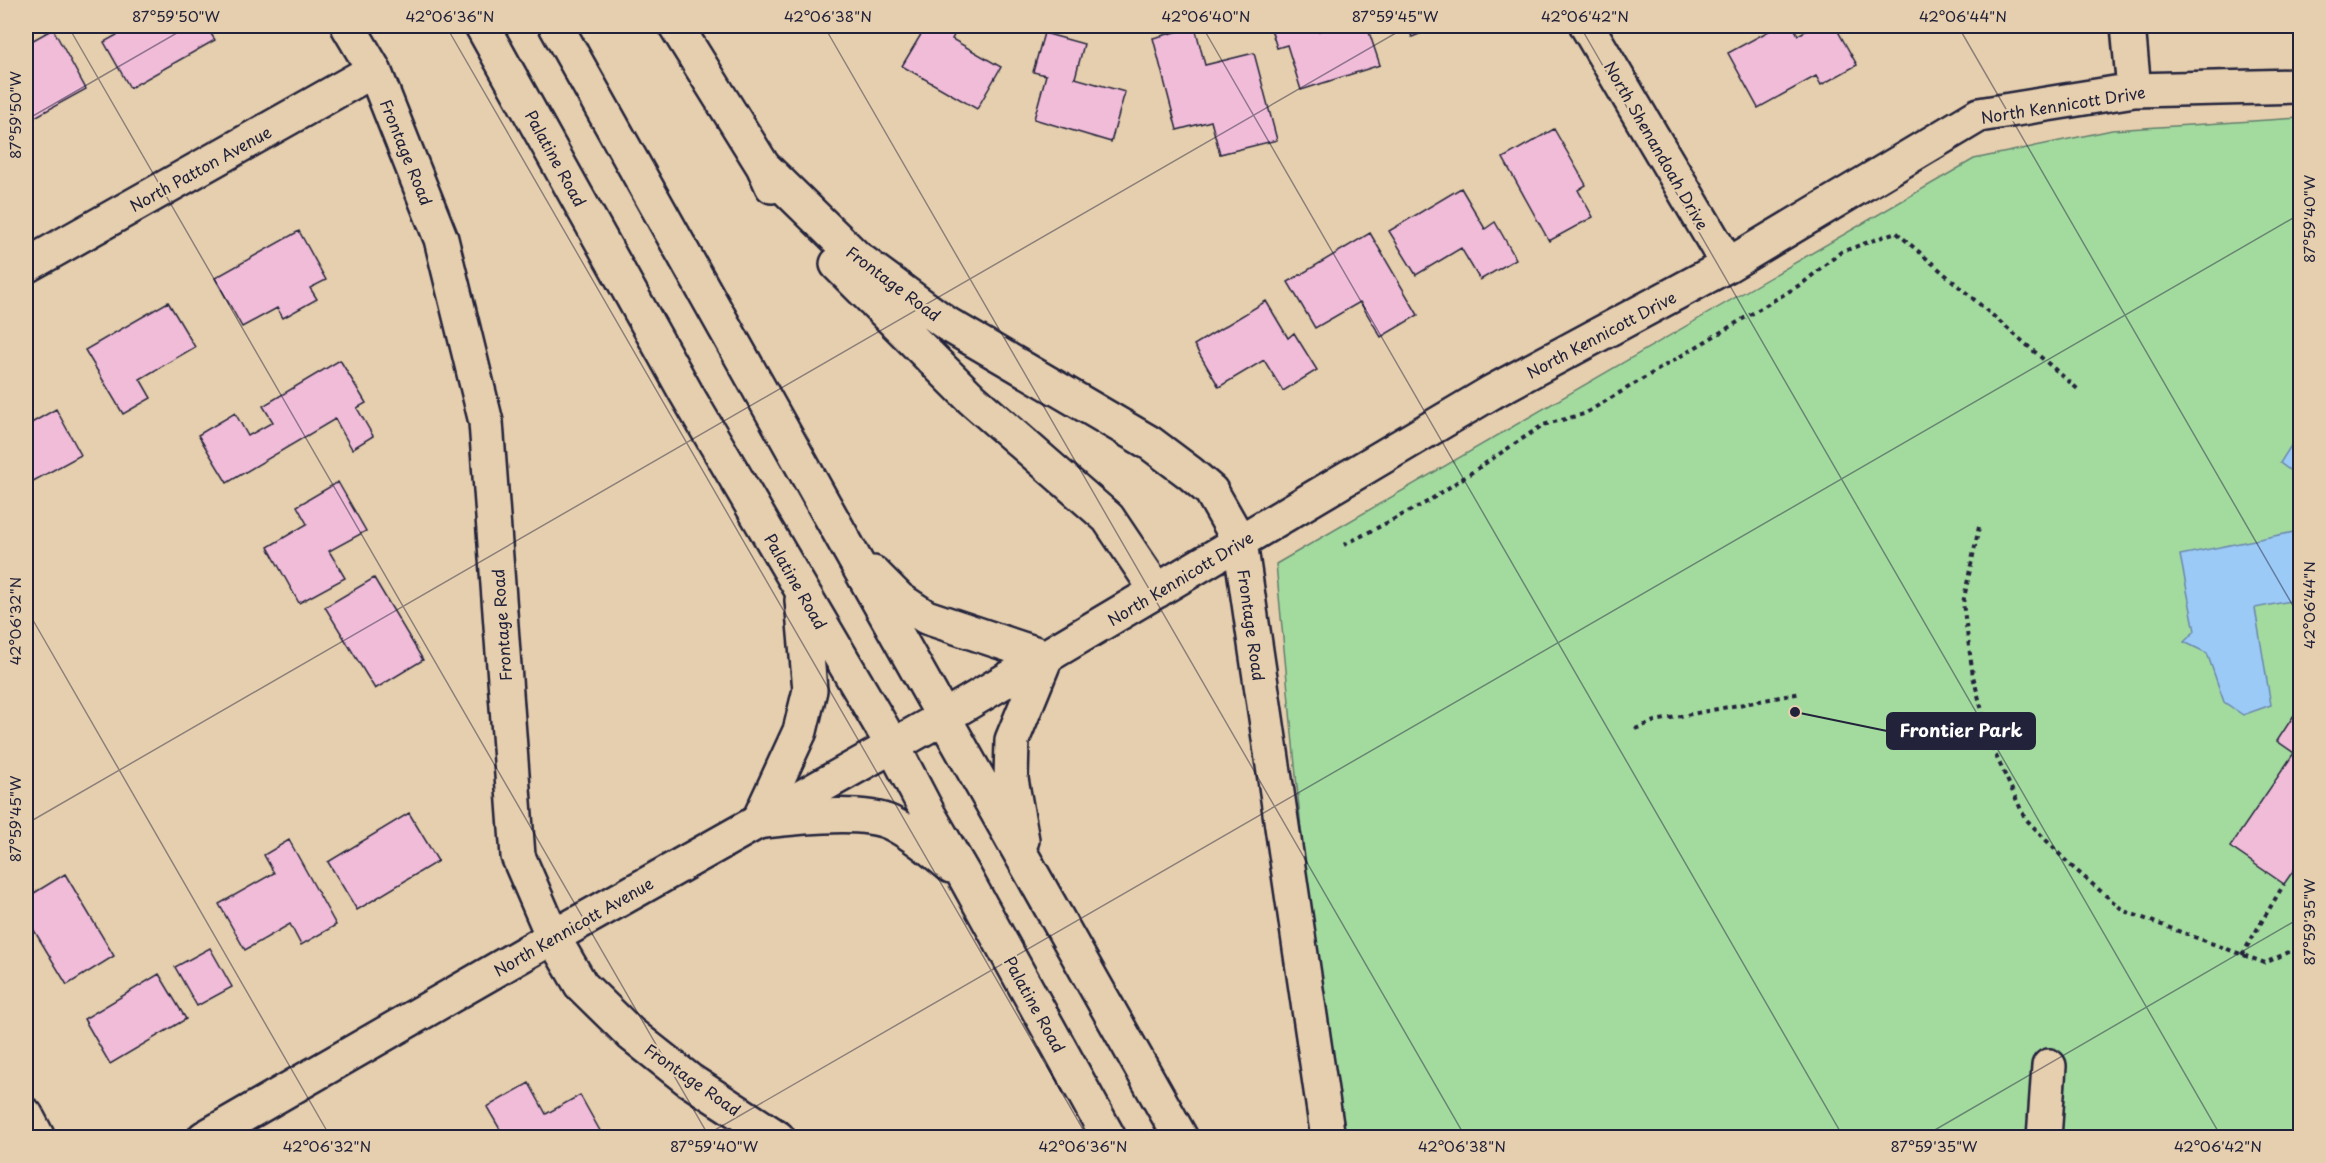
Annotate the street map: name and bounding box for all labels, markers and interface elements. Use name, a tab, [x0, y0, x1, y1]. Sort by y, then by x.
text: 87°59'50"W	[132, 4, 221, 27]
text: 42°06'36"N	[406, 4, 494, 27]
text: 42°06'38"N	[784, 4, 872, 27]
text: 42°06'40"N	[1161, 4, 1251, 27]
text: 87°59'45"W	[1352, 4, 1439, 27]
text: 42°06'42"N	[1541, 4, 1629, 27]
text: 42°06'44"N	[1919, 4, 2007, 27]
street label: North Shenandoah Drive	[1599, 56, 1715, 234]
text: 87°59'50"W	[3, 70, 26, 159]
street label: North Kennicott Drive	[1979, 79, 2147, 129]
street label: Frontage Road	[375, 95, 439, 209]
street label: Palatine Road	[520, 105, 592, 211]
street label: North Patton Avenue	[125, 119, 275, 217]
text: 87°59'40"W	[2297, 174, 2320, 263]
street label: Frontage Road	[842, 240, 946, 326]
street label: North Kennicott Drive	[1522, 284, 1680, 384]
street label: North Kennicott Drive	[1103, 525, 1257, 631]
street label: Palatine Road	[759, 529, 833, 633]
text: 42°06'44"N	[2297, 561, 2320, 649]
street label: Frontage Road	[485, 568, 517, 682]
street label: Frontage Road	[1232, 568, 1272, 682]
text: 42°06'32"N	[3, 577, 26, 665]
callout: Frontier Park	[1887, 713, 2035, 749]
text: Frontier Park	[1900, 716, 2022, 743]
text: 87°59'45"W	[3, 775, 26, 862]
street label: North Kennicott Avenue	[489, 870, 658, 982]
text: 87°59'35"W	[2297, 878, 2320, 966]
street label: Palatine Road	[999, 951, 1071, 1057]
street label: Frontage Road	[640, 1037, 746, 1121]
text: 42°06'32"N	[283, 1134, 371, 1157]
text: 87°59'40"W	[670, 1134, 759, 1157]
text: 42°06'36"N	[1039, 1134, 1127, 1157]
text: 42°06'38"N	[1418, 1134, 1506, 1157]
text: 87°59'35"W	[1891, 1134, 1978, 1157]
text: 42°06'42"N	[2174, 1134, 2262, 1157]

